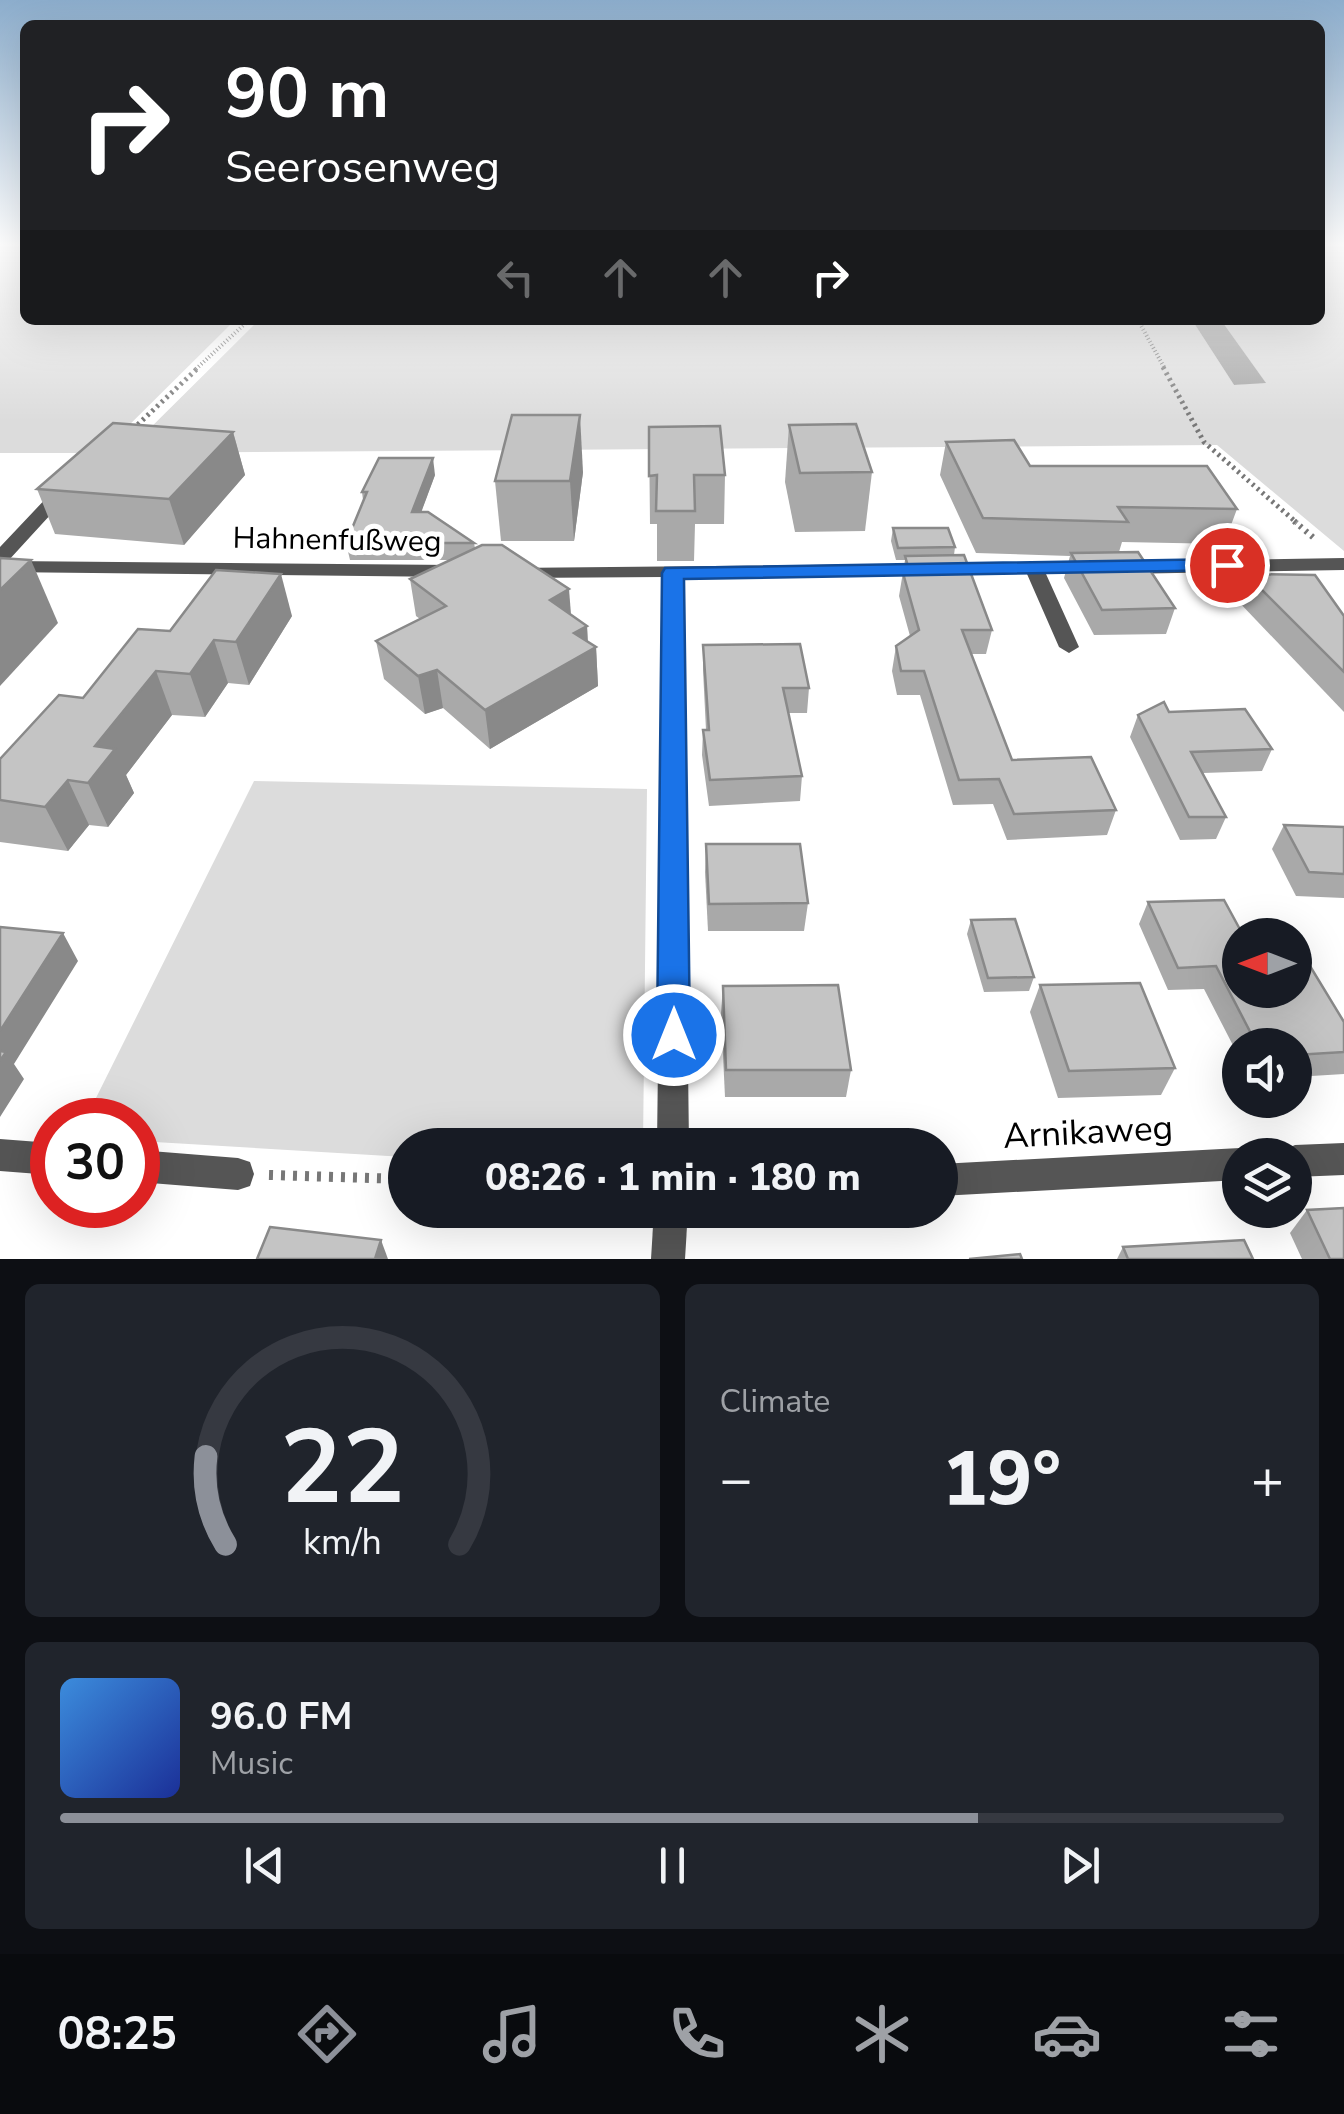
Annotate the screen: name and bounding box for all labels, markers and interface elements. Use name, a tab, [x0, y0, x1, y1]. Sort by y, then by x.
text: 90 m	[225, 46, 389, 142]
icon: right	[60, 60, 190, 190]
text: Seerosenweg	[225, 137, 500, 198]
icon: left	[488, 250, 543, 305]
icon: ahead	[593, 250, 648, 305]
icon: ahead	[698, 250, 753, 305]
icon: right	[803, 250, 858, 305]
street label: Hahnenfußweg	[232, 518, 442, 562]
pin	[1185, 523, 1270, 608]
icon: arrive	[1200, 538, 1255, 593]
north arrow	[1222, 918, 1312, 1008]
map controls	[1222, 918, 1312, 1228]
position arrow	[622, 983, 726, 1087]
button: sound	[1222, 1028, 1312, 1118]
speed limit sign: 30	[30, 1098, 160, 1228]
street label: Arnikaweg	[1002, 1104, 1174, 1160]
button: layers	[1222, 1138, 1312, 1228]
text: 08:26 · 1 min · 180 m	[485, 1152, 861, 1203]
text: Climate	[720, 1380, 830, 1423]
text: 22	[280, 1397, 405, 1539]
text: 19°	[942, 1428, 1061, 1530]
text: −	[720, 1442, 753, 1517]
text: +	[1251, 1442, 1284, 1517]
text: km/h	[303, 1518, 382, 1567]
text: 96.0 FM	[210, 1691, 352, 1742]
text: Music	[210, 1742, 293, 1785]
icon: previous	[237, 1838, 292, 1893]
icon: pause	[645, 1838, 700, 1893]
icon: next	[1053, 1838, 1108, 1893]
icon: directions	[292, 1999, 362, 2069]
icon: music	[477, 1999, 547, 2069]
icon: phone	[662, 1999, 732, 2069]
icon: climate	[847, 1999, 917, 2069]
icon: car	[1032, 1999, 1102, 2069]
icon: filters	[1216, 1999, 1286, 2069]
text: 08:25	[57, 2004, 177, 2065]

